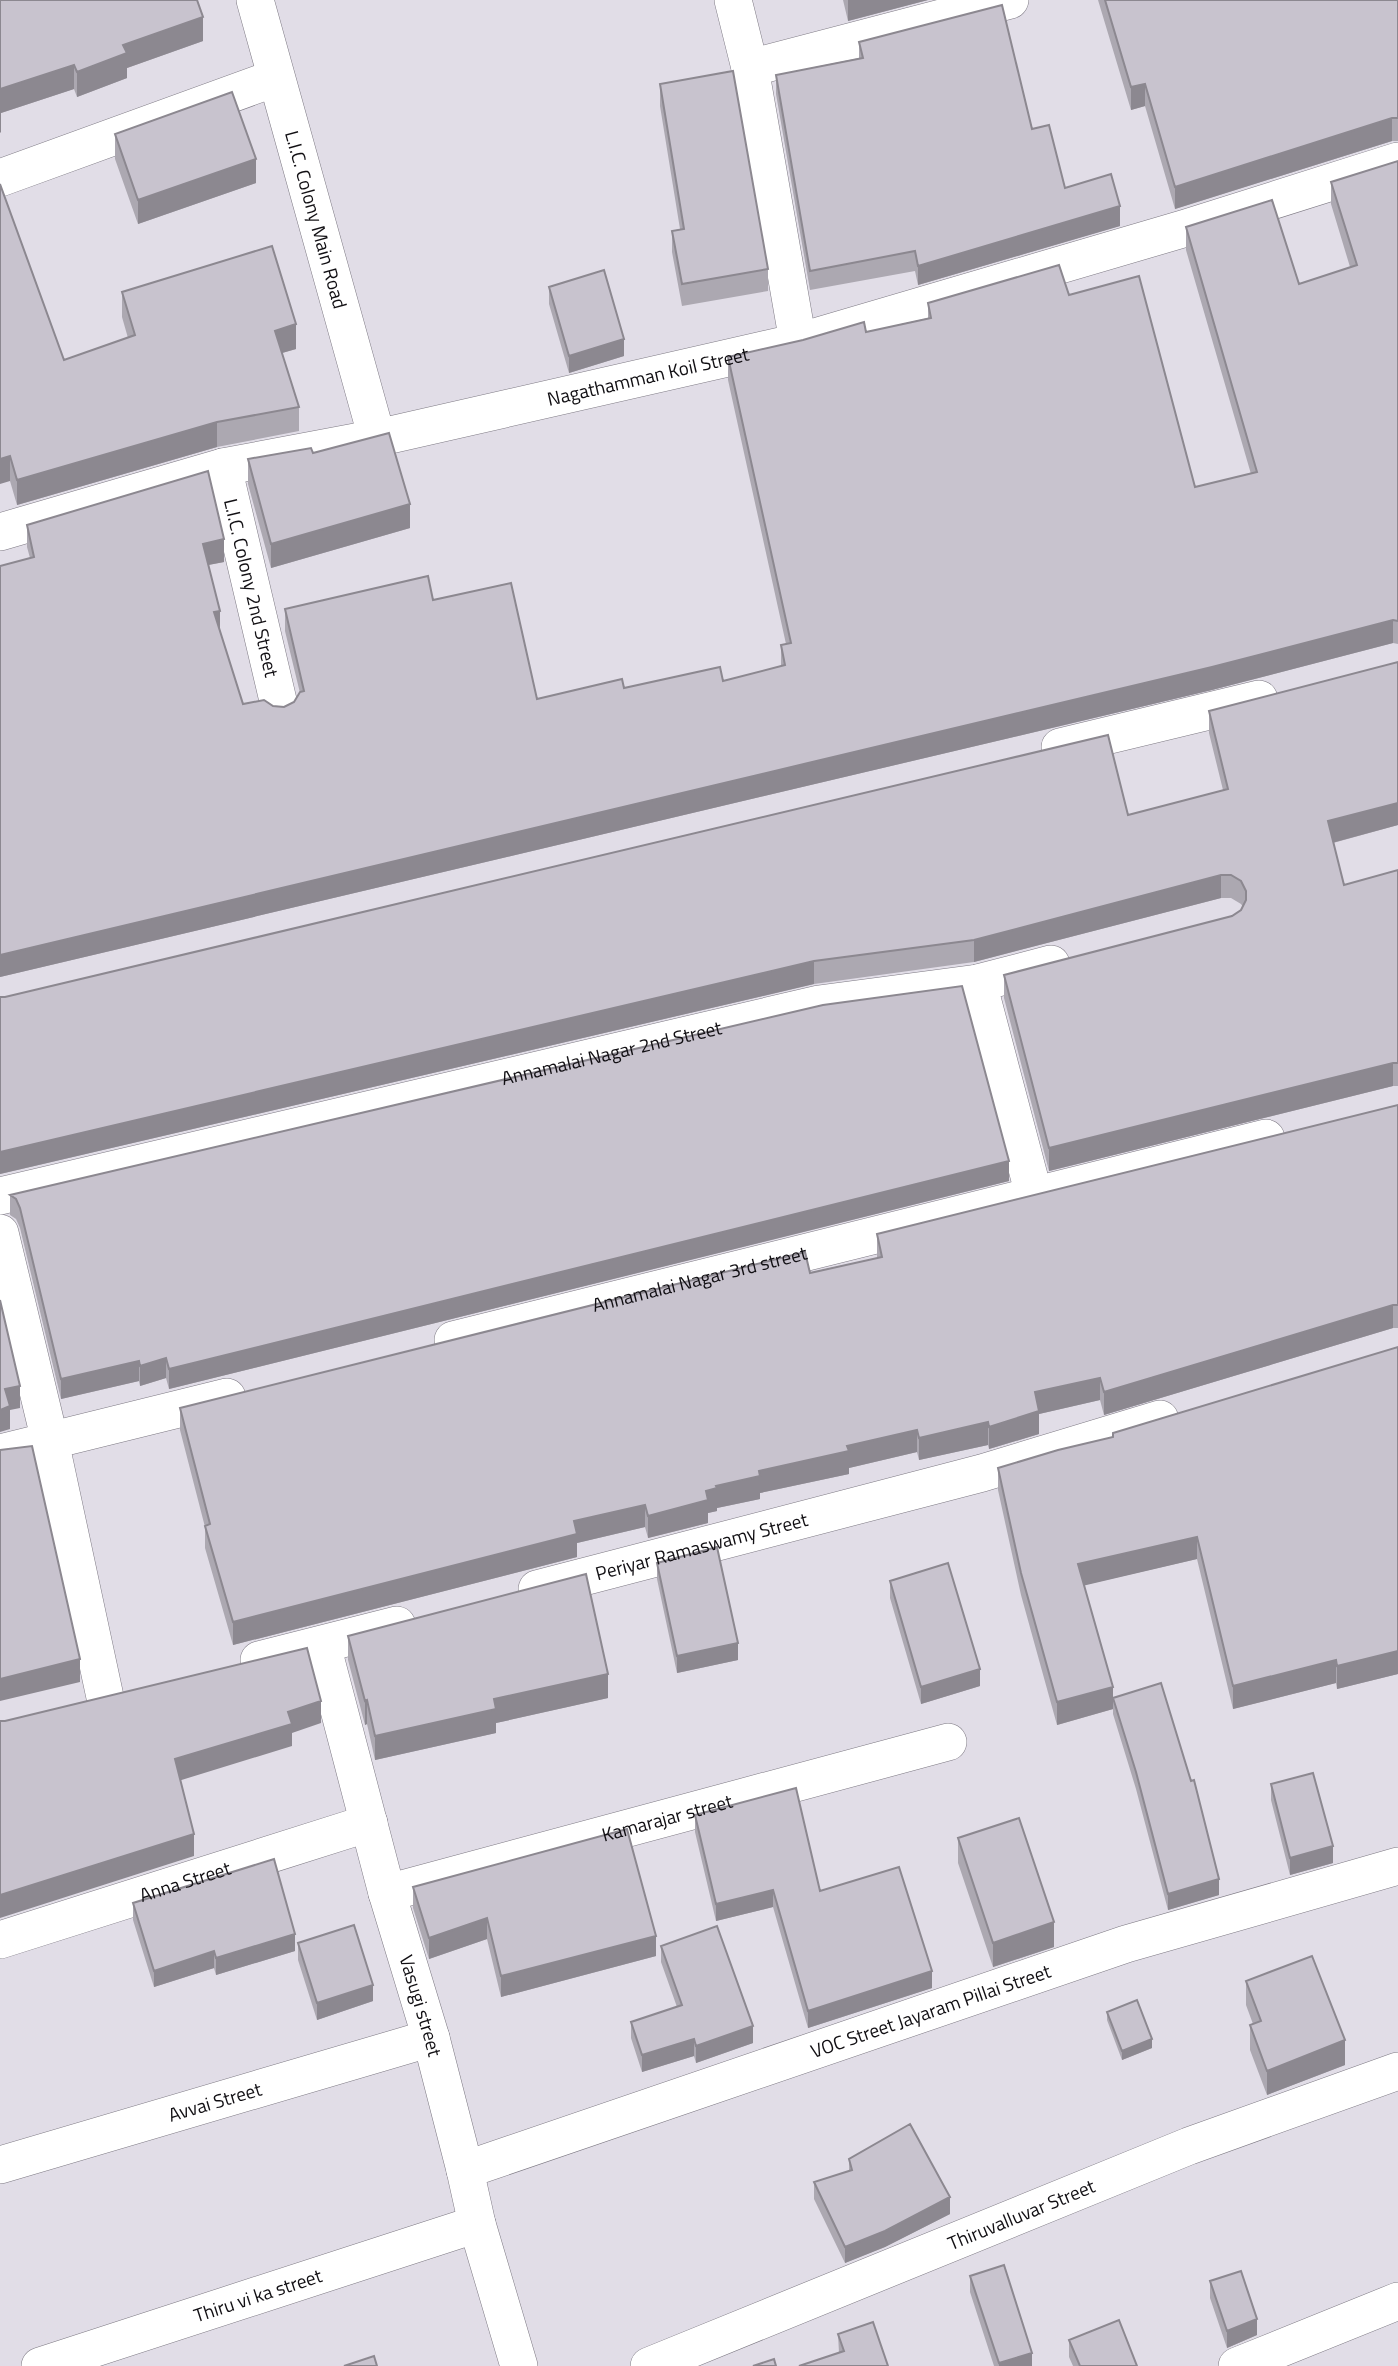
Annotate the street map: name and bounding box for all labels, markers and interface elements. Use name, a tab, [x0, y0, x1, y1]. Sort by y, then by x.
street label: L.I.C. Colony Main Road	[278, 127, 355, 312]
street label: Nagathamman Koil Street	[544, 339, 752, 413]
street label: L.I.C. Colony 2nd Street	[217, 495, 287, 680]
street label: Annamalai Nagar 2nd Street	[498, 1012, 725, 1092]
street label: Annamalai Nagar 3rd street	[589, 1238, 810, 1319]
street label: Periyar Ramaswamy Street	[592, 1504, 811, 1587]
street label: Kamarajar street	[598, 1786, 736, 1849]
street label: Anna Street	[135, 1853, 235, 1909]
street label: Vasugi street	[393, 1951, 450, 2060]
street label: VOC Street Jayaram Pillai Street	[806, 1956, 1055, 2065]
street label: Avvai Street	[165, 2074, 265, 2129]
street label: Thiruvalluvar Street	[943, 2171, 1099, 2257]
street label: Thiru vi ka street	[190, 2260, 326, 2329]

